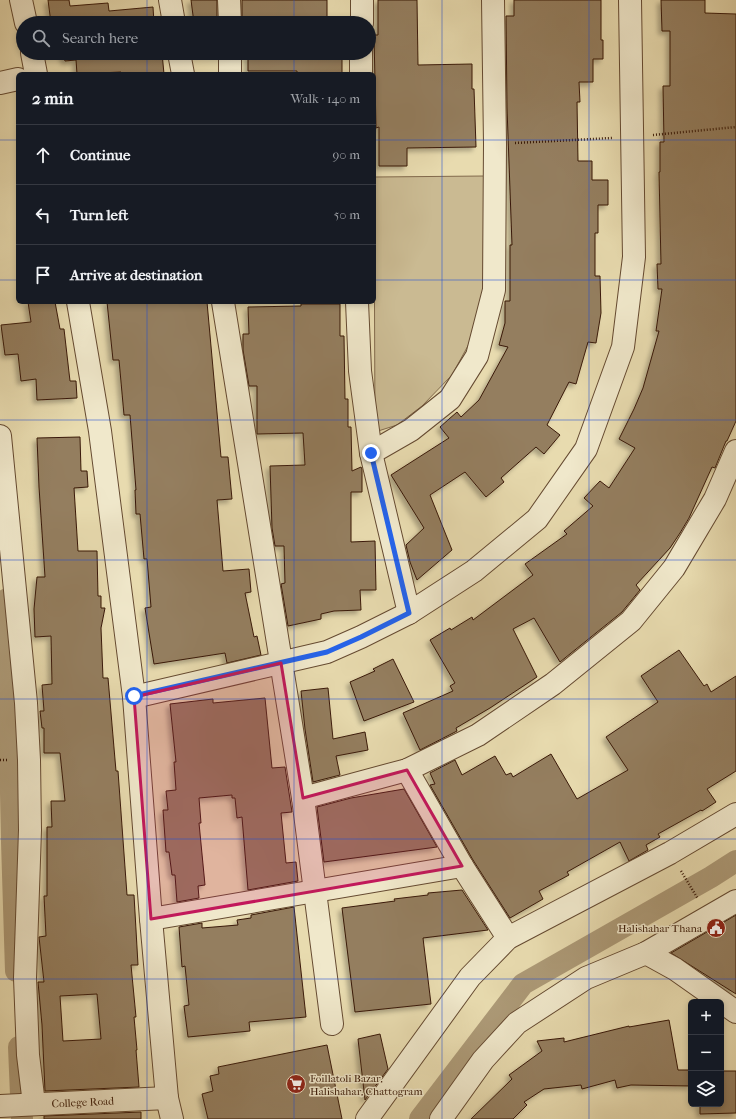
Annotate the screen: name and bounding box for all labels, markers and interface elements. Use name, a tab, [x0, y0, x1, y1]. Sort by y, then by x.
search box	[16, 16, 376, 60]
icon: search	[30, 27, 52, 49]
text: Search here	[62, 29, 138, 47]
text: 2 min	[32, 88, 73, 108]
text: Walk · 140 m	[291, 91, 360, 106]
icon: ahead	[32, 144, 54, 166]
text: Continue	[70, 146, 130, 164]
text: 90 m	[332, 147, 360, 162]
icon: left	[32, 204, 54, 226]
text: Turn left	[70, 206, 128, 224]
text: 50 m	[334, 207, 360, 222]
icon: arrive	[32, 264, 54, 286]
text: Arrive at destination	[70, 266, 202, 284]
route end	[362, 444, 380, 462]
route start	[125, 687, 143, 705]
public building icon: Halishahar Thana	[705, 917, 727, 939]
place label: Halishahar Thana	[618, 922, 703, 935]
map controls	[688, 999, 724, 1107]
button: +	[688, 999, 724, 1035]
button: −	[688, 1035, 724, 1071]
button: layers	[688, 1071, 724, 1107]
place label: Foillatoli Bazar, Halishahar, Chattogram	[310, 1072, 423, 1098]
supermarket icon: Foillatoli Bazar, Halishahar, Chattogram	[285, 1073, 307, 1095]
street label: College Road	[51, 1094, 116, 1111]

